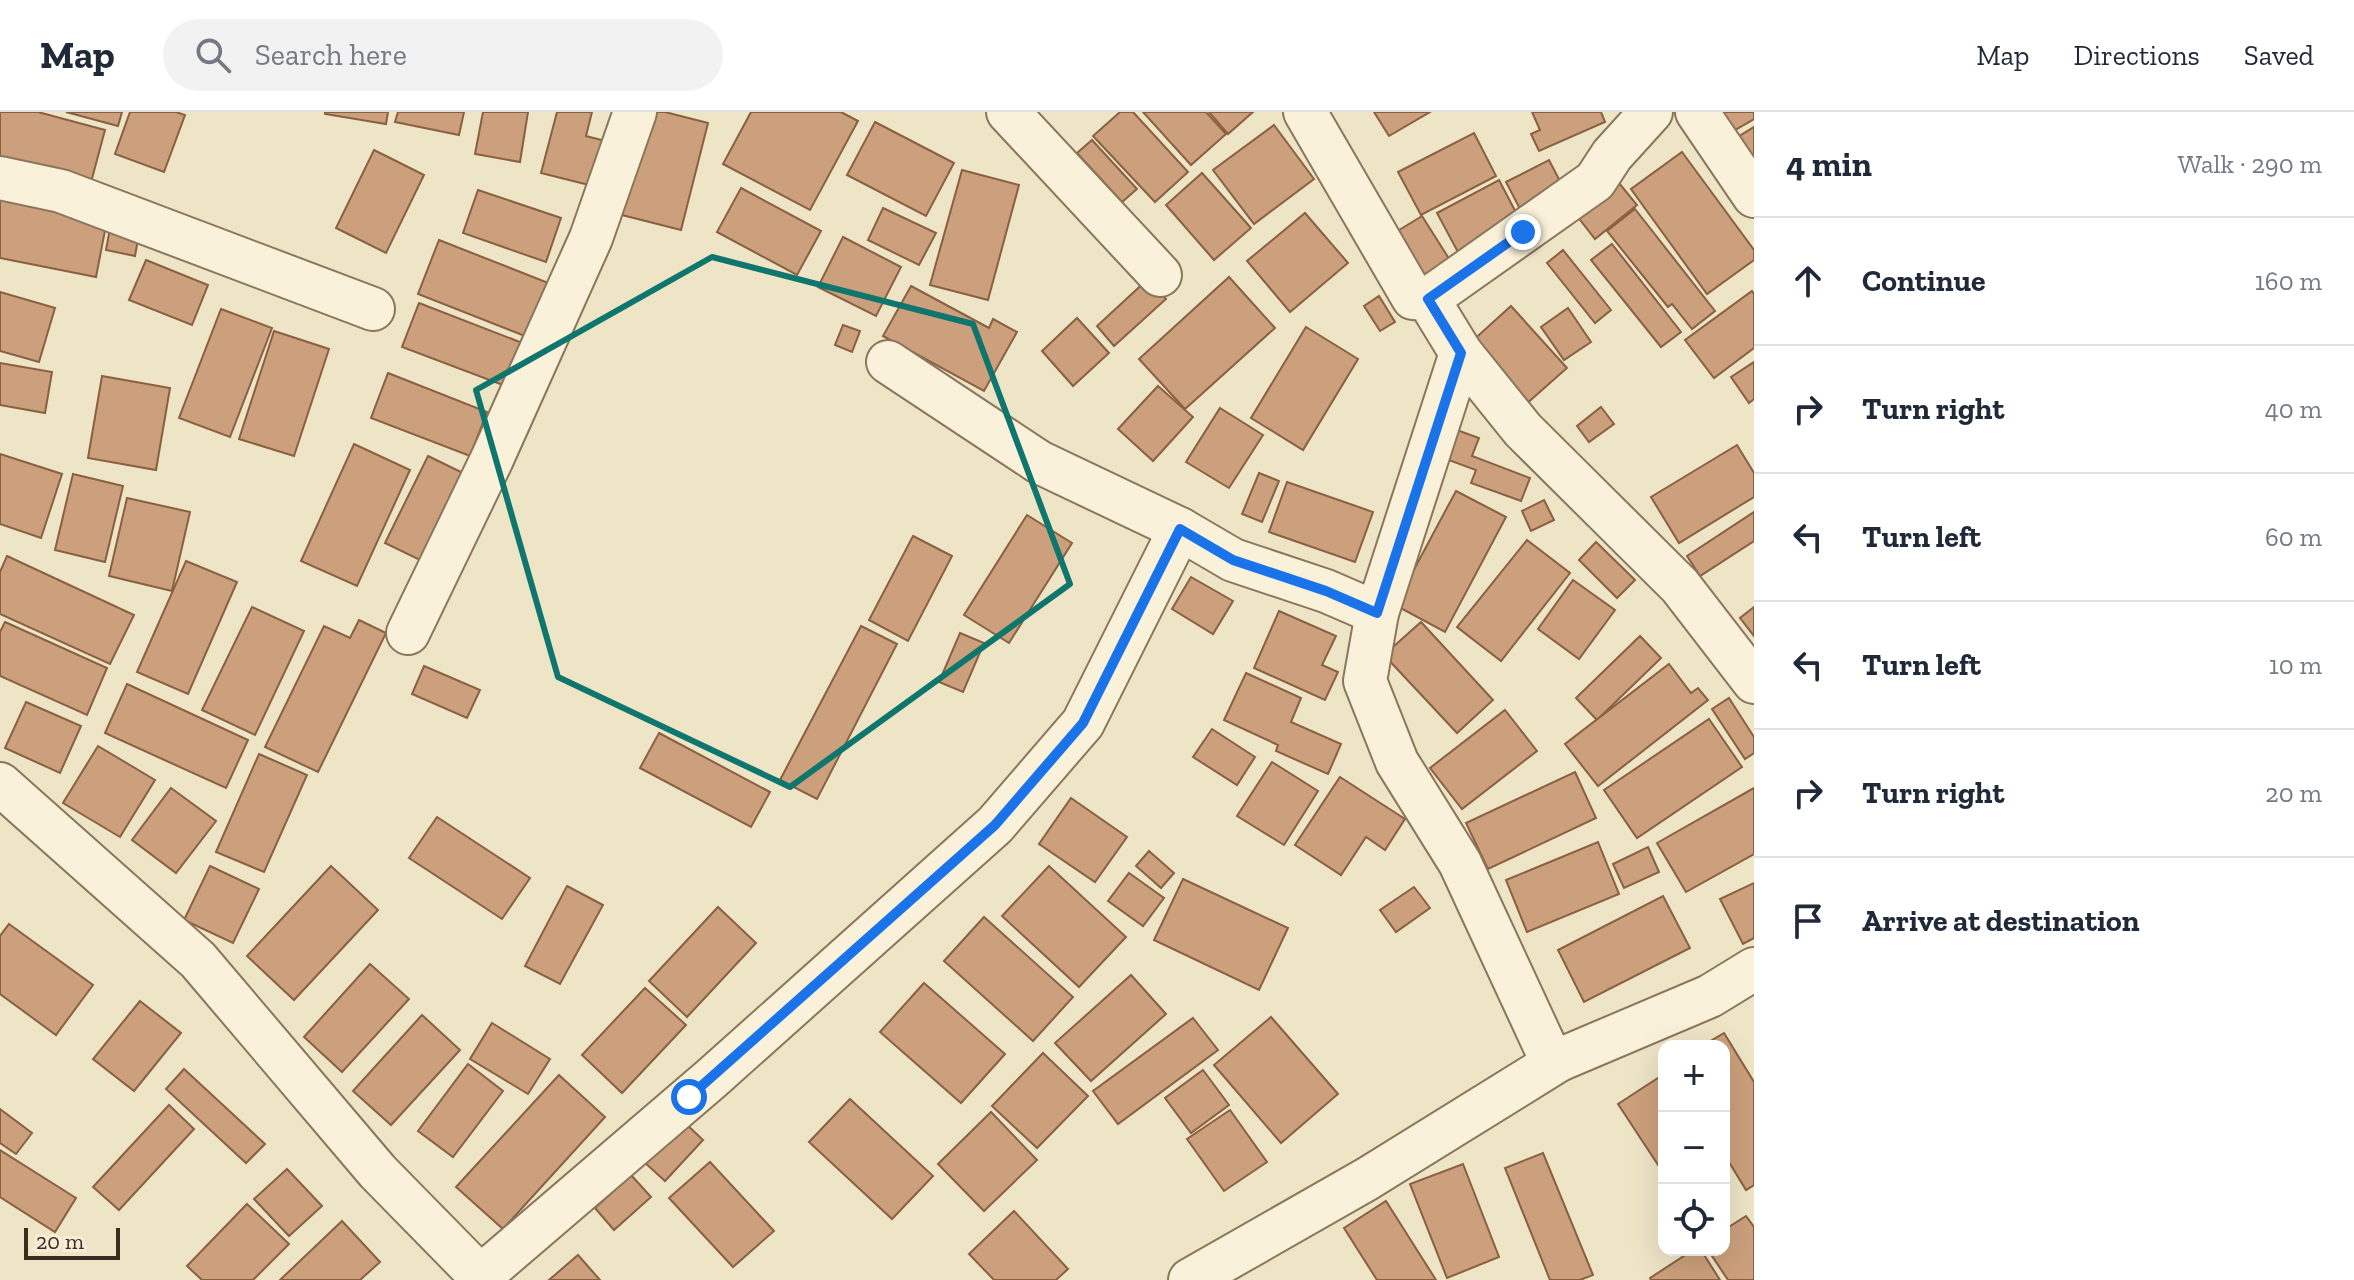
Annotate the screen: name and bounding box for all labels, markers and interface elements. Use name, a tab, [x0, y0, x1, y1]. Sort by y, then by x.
search box	[163, 19, 723, 91]
text: Map	[40, 32, 115, 78]
icon: search	[191, 33, 235, 77]
text: Search here	[255, 37, 407, 73]
text: Map	[1976, 39, 2029, 72]
text: Directions	[2073, 39, 2200, 72]
text: Saved	[2244, 39, 2314, 72]
text: 4 min	[1786, 144, 1872, 185]
text: Walk · 290 m	[2178, 148, 2322, 180]
route end	[1505, 214, 1541, 250]
icon: ahead	[1786, 259, 1830, 303]
text: Continue	[1862, 263, 1986, 299]
text: 160 m	[2255, 265, 2322, 297]
icon: right	[1786, 387, 1830, 431]
text: Turn right	[1862, 391, 2004, 427]
text: 40 m	[2265, 393, 2322, 425]
icon: left	[1786, 515, 1830, 559]
text: Turn left	[1862, 519, 1981, 555]
text: 60 m	[2265, 521, 2322, 553]
icon: left	[1786, 643, 1830, 687]
text: Turn left	[1862, 647, 1981, 683]
text: 10 m	[2269, 649, 2322, 681]
icon: right	[1786, 771, 1830, 815]
text: Turn right	[1862, 775, 2004, 811]
text: 20 m	[2265, 777, 2322, 809]
icon: arrive	[1786, 899, 1830, 943]
text: Arrive at destination	[1862, 903, 2139, 939]
map controls	[1658, 1040, 1730, 1256]
button: +	[1658, 1040, 1730, 1112]
route start	[671, 1079, 707, 1115]
button: −	[1658, 1112, 1730, 1184]
button: locate	[1658, 1184, 1730, 1256]
scale bar	[24, 1224, 120, 1260]
text: 20 m	[36, 1228, 84, 1255]

